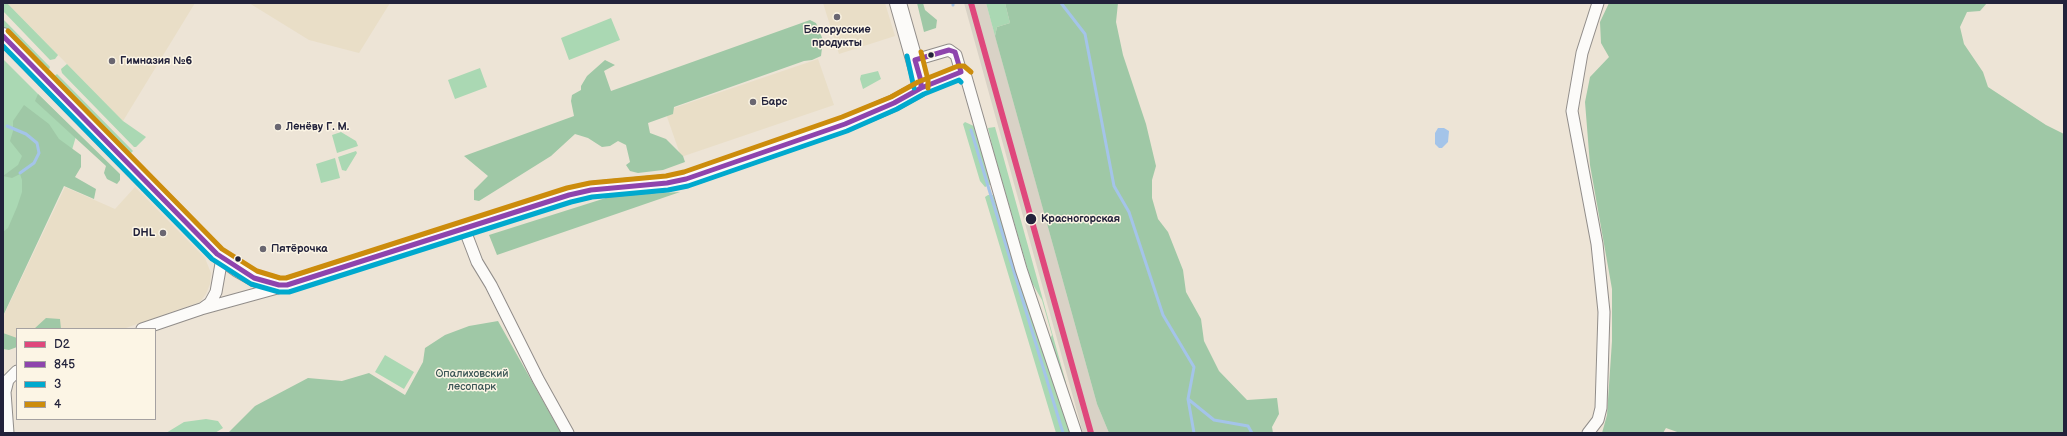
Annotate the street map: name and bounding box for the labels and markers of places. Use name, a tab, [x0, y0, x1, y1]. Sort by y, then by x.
marker: Белорусские продукты	[832, 12, 842, 22]
place label: Белорусские продукты	[803, 23, 871, 49]
unlabelled marker	[926, 50, 936, 60]
place label: Гимназия №6	[120, 54, 192, 68]
marker: Гимназия №6	[107, 56, 117, 66]
place label: Барс	[761, 95, 787, 109]
marker: Барс	[748, 97, 758, 107]
place label: Ленёву Г. М.	[286, 120, 349, 134]
marker: Ленёву Г. М.	[273, 122, 283, 132]
marker: Красногорская	[1024, 212, 1038, 226]
place label: Красногорская	[1041, 212, 1120, 226]
place label: DHL	[133, 226, 155, 240]
marker: DHL	[158, 228, 168, 238]
place label: Пятёрочка	[271, 242, 328, 256]
marker: Пятёрочка	[258, 244, 268, 254]
unlabelled marker	[233, 254, 243, 264]

